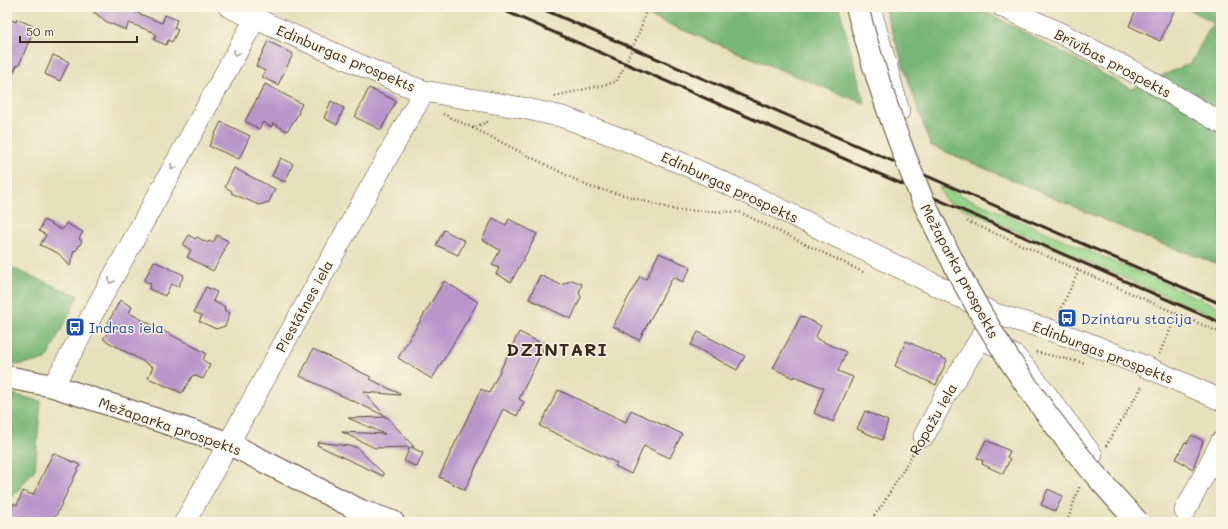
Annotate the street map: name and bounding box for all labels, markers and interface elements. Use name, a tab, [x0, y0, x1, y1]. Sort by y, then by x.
scale bar	[20, 18, 137, 44]
street label: Edinburgas prospekts	[274, 20, 418, 96]
text: 50 m	[26, 23, 54, 39]
street label: Brīvības prospekts	[1051, 24, 1175, 102]
one-way arrow	[233, 49, 241, 56]
street label: Edinburgas prospekts	[658, 147, 802, 227]
one-way arrow	[171, 163, 178, 170]
street label: Mežaparka prospekts	[916, 200, 1004, 342]
street label: Piestātnes iela	[271, 257, 337, 355]
one-way arrow	[108, 277, 115, 284]
bus stop icon: Dzintaru stacija	[1056, 307, 1078, 329]
place label: Dzintaru stacija	[1081, 309, 1192, 328]
bus stop icon: Indras iela	[64, 316, 86, 338]
street label: Edinburgas prospekts	[1030, 316, 1176, 388]
place label: Indras iela	[89, 318, 164, 337]
district label: DZINTARI	[506, 337, 608, 361]
street label: Ropažu iela	[905, 380, 961, 458]
street label: Mežaparka prospekts	[96, 393, 244, 459]

